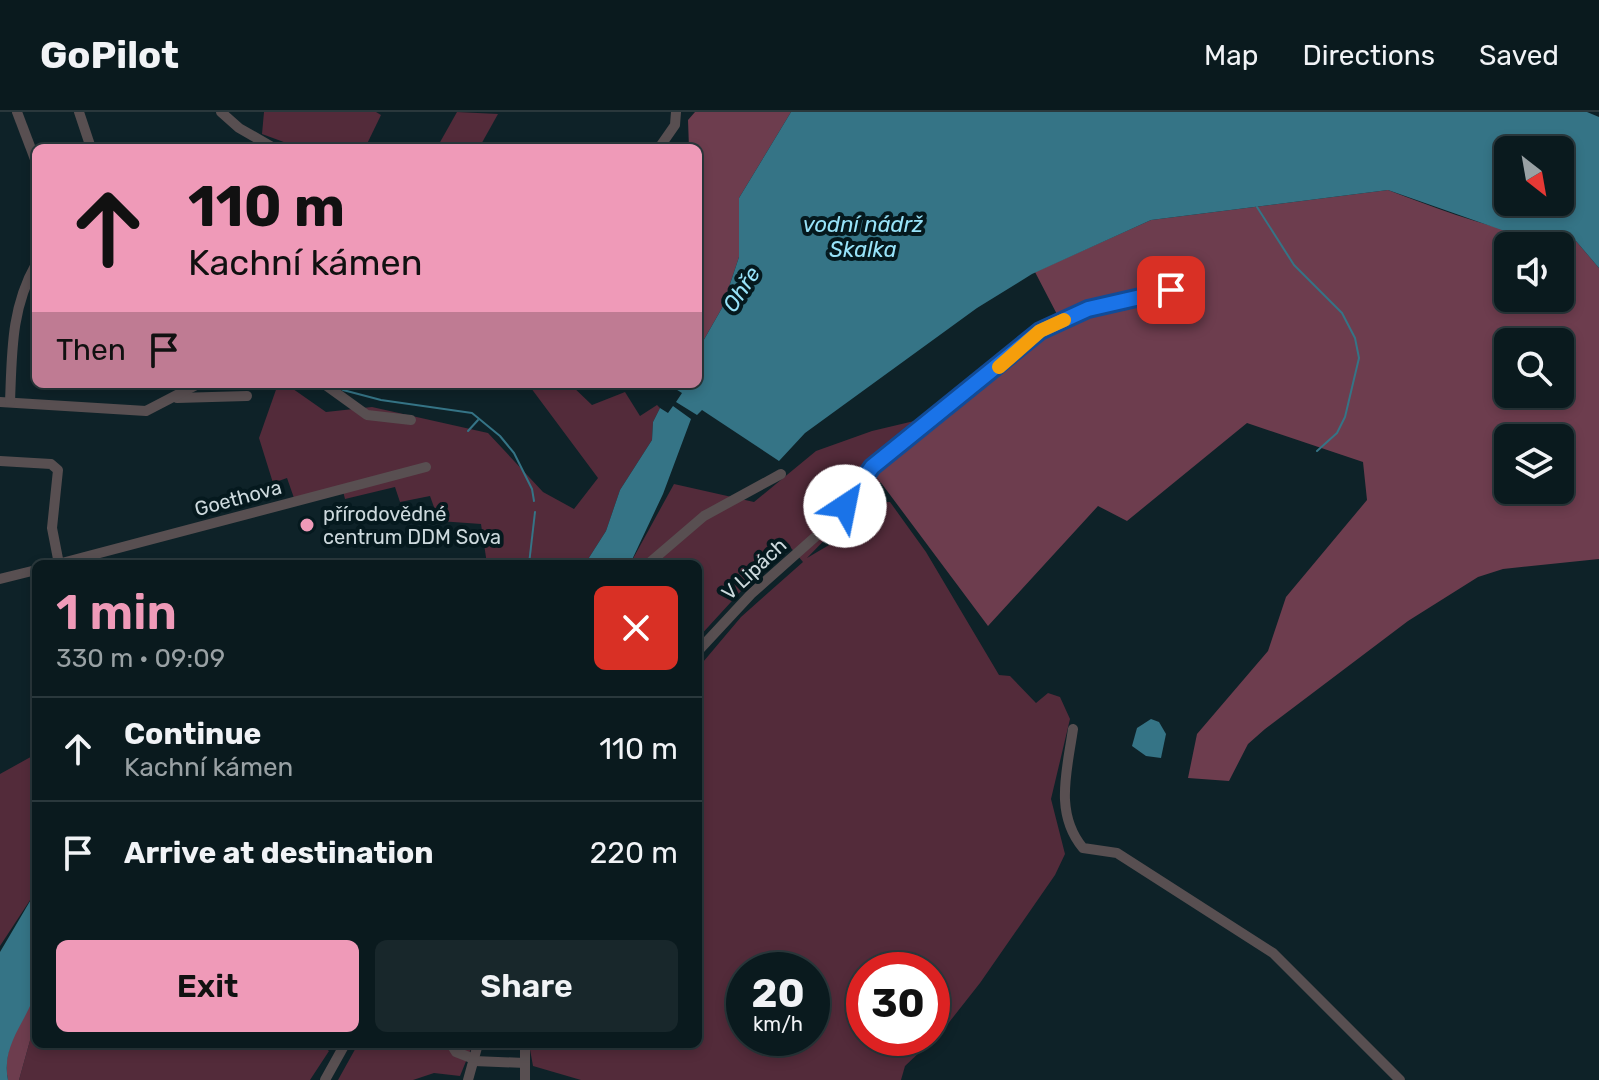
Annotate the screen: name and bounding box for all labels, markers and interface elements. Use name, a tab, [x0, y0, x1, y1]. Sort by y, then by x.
text: GoPilot	[40, 32, 179, 78]
text: Map	[1204, 39, 1258, 72]
text: Directions	[1302, 39, 1435, 72]
text: Saved	[1479, 39, 1559, 72]
north arrow	[1494, 136, 1574, 216]
map controls	[1494, 136, 1574, 504]
text: 110 m	[188, 174, 345, 240]
icon: ahead	[56, 176, 160, 280]
water label: vodní nádrž Skalka	[803, 211, 923, 263]
button: sound	[1494, 232, 1574, 312]
text: Kachní kámen	[188, 241, 422, 284]
pin	[1137, 256, 1205, 324]
water label: Ohře	[717, 261, 766, 317]
icon: arrive	[1149, 268, 1193, 312]
icon: arrive	[142, 328, 186, 372]
button: search	[1494, 328, 1574, 408]
text: Then	[56, 332, 126, 368]
button: layers	[1494, 424, 1574, 504]
position arrow	[803, 464, 887, 548]
street label: Goethova	[192, 475, 284, 521]
place label: přírodovědné centrum DDM Sova	[323, 502, 501, 549]
marker: přírodovědné centrum DDM Sova	[298, 516, 316, 534]
street label: V Lipách	[717, 533, 791, 605]
text: 1 min	[56, 584, 177, 641]
button: close	[594, 586, 678, 670]
text: 330 m · 09:09	[56, 643, 225, 674]
text: Continue	[124, 716, 261, 752]
icon: ahead	[56, 727, 100, 771]
text: 110 m	[599, 731, 678, 767]
text: Kachní kámen	[124, 752, 293, 783]
icon: arrive	[56, 831, 100, 875]
text: Arrive at destination	[124, 835, 434, 871]
text: 220 m	[590, 835, 678, 871]
button: Exit	[56, 940, 359, 1032]
button: Share	[375, 940, 678, 1032]
speed limit sign: 30	[846, 952, 950, 1056]
text: 20	[751, 970, 805, 1017]
text: km/h	[753, 1012, 803, 1036]

